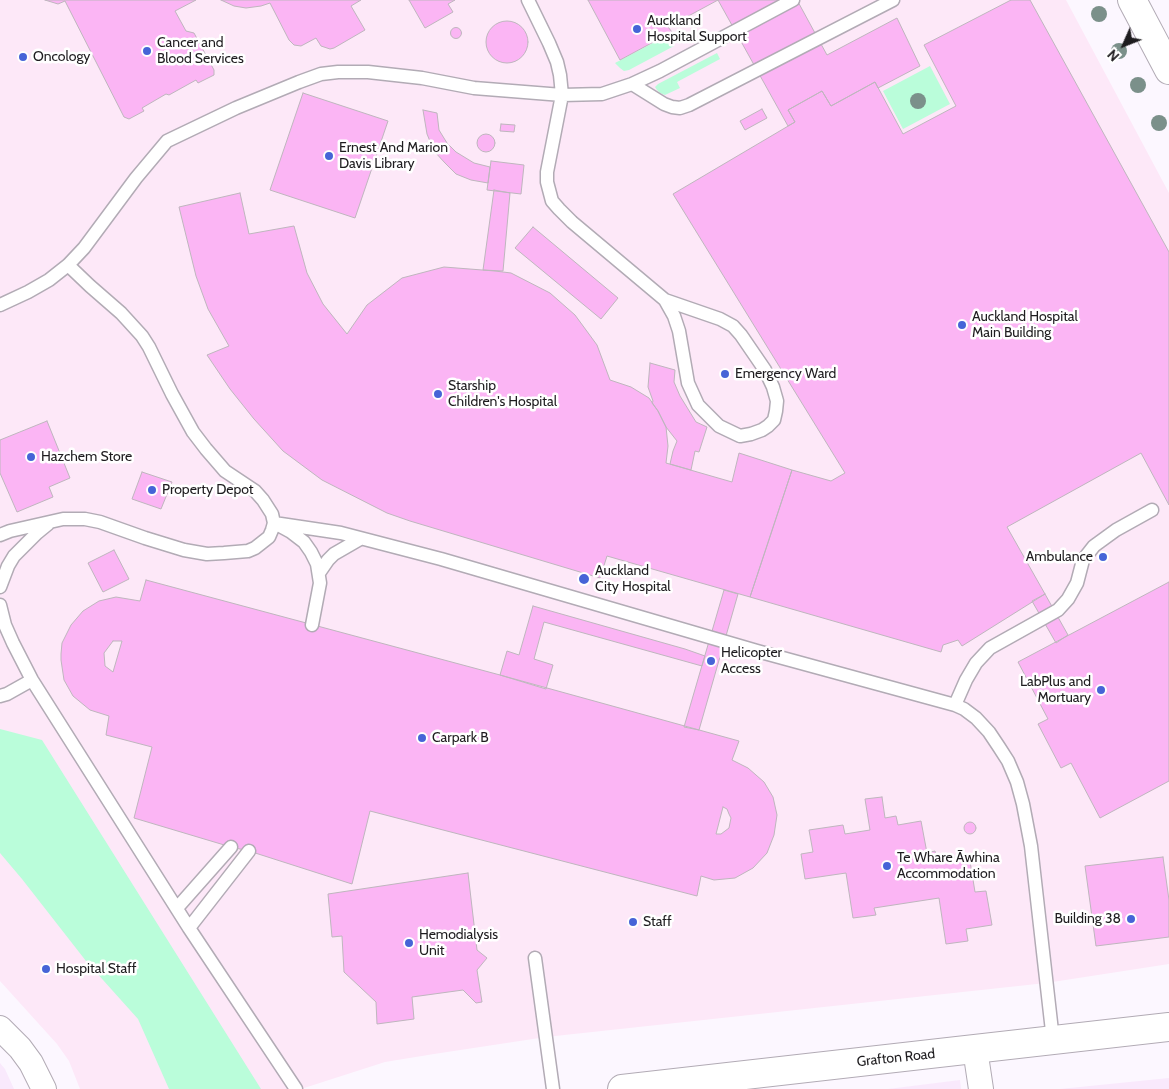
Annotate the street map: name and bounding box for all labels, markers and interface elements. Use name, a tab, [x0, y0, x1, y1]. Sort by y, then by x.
place label: Auckland Hospital Support	[647, 13, 747, 46]
north arrow	[1099, 20, 1149, 70]
marker: Auckland Hospital Support	[631, 23, 643, 35]
place label: Cancer and Blood Services	[157, 35, 244, 68]
marker: Cancer and Blood Services	[141, 45, 153, 57]
text: N	[1103, 46, 1123, 65]
place label: Oncology	[33, 49, 90, 65]
marker: Oncology	[17, 51, 29, 63]
place label: Ernest And Marion Davis Library	[339, 140, 448, 172]
marker: Ernest And Marion Davis Library	[323, 150, 335, 162]
place label: Auckland Hospital Main Building	[972, 309, 1078, 342]
marker: Auckland Hospital Main Building	[956, 319, 968, 331]
place label: Emergency Ward	[735, 366, 836, 382]
marker: Emergency Ward	[719, 368, 731, 380]
place label: Starship Children's Hospital	[448, 378, 557, 411]
marker: Starship Children's Hospital	[432, 388, 444, 400]
place label: Hazchem Store	[41, 449, 132, 465]
marker: Hazchem Store	[25, 451, 37, 463]
place label: Property Depot	[162, 482, 254, 498]
marker: Property Depot	[146, 484, 158, 496]
place label: Ambulance	[1026, 549, 1093, 565]
marker: Ambulance	[1097, 551, 1109, 563]
place label: Auckland City Hospital	[595, 563, 671, 596]
marker: Auckland City Hospital	[577, 572, 591, 586]
place label: Helicopter Access	[721, 645, 782, 678]
marker: Helicopter Access	[705, 655, 717, 667]
place label: LabPlus and Mortuary	[1020, 674, 1091, 706]
marker: LabPlus and Mortuary	[1095, 684, 1107, 696]
place label: Carpark B	[432, 730, 488, 746]
marker: Carpark B	[416, 732, 428, 744]
place label: Te Whare Āwhina Accommodation	[897, 850, 1000, 882]
marker: Te Whare Āwhina Accommodation	[881, 860, 893, 872]
place label: Building 38	[1054, 911, 1121, 927]
marker: Building 38	[1125, 913, 1137, 925]
place label: Staff	[643, 914, 672, 930]
marker: Staff	[627, 916, 639, 928]
place label: Hemodialysis Unit	[419, 927, 498, 960]
marker: Hemodialysis Unit	[403, 937, 415, 949]
place label: Hospital Staff	[56, 961, 136, 977]
marker: Hospital Staff	[40, 963, 52, 975]
street label: Grafton Road	[856, 1046, 936, 1070]

